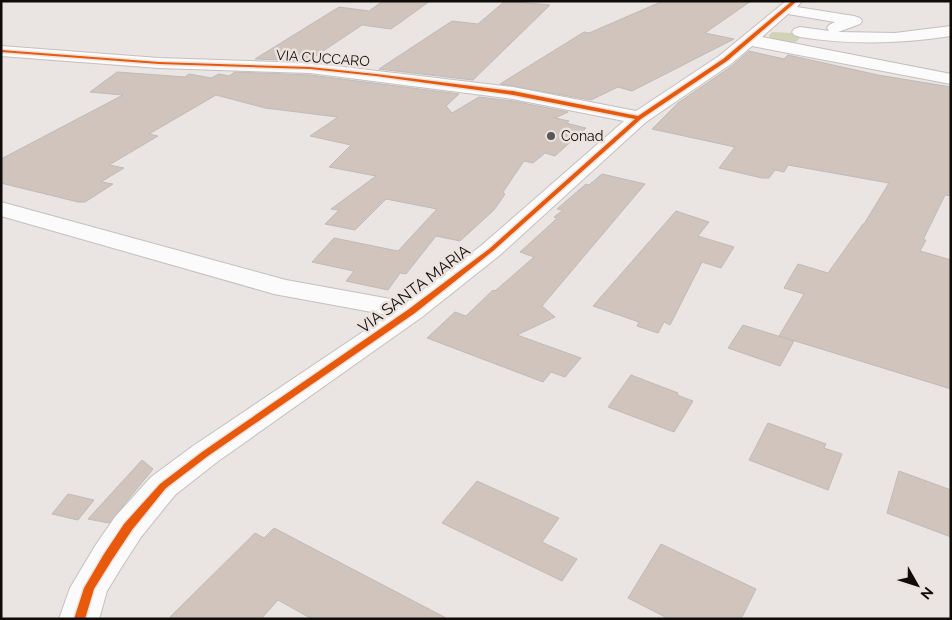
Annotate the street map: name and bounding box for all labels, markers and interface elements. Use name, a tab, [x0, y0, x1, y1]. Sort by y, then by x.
street label: VIA CUCCARO	[276, 47, 370, 69]
place label: Conad	[561, 128, 603, 144]
marker: Conad	[545, 130, 557, 142]
street label: VIA SANTA MARIA	[354, 241, 474, 337]
north arrow	[892, 560, 942, 610]
text: N	[918, 584, 937, 602]

